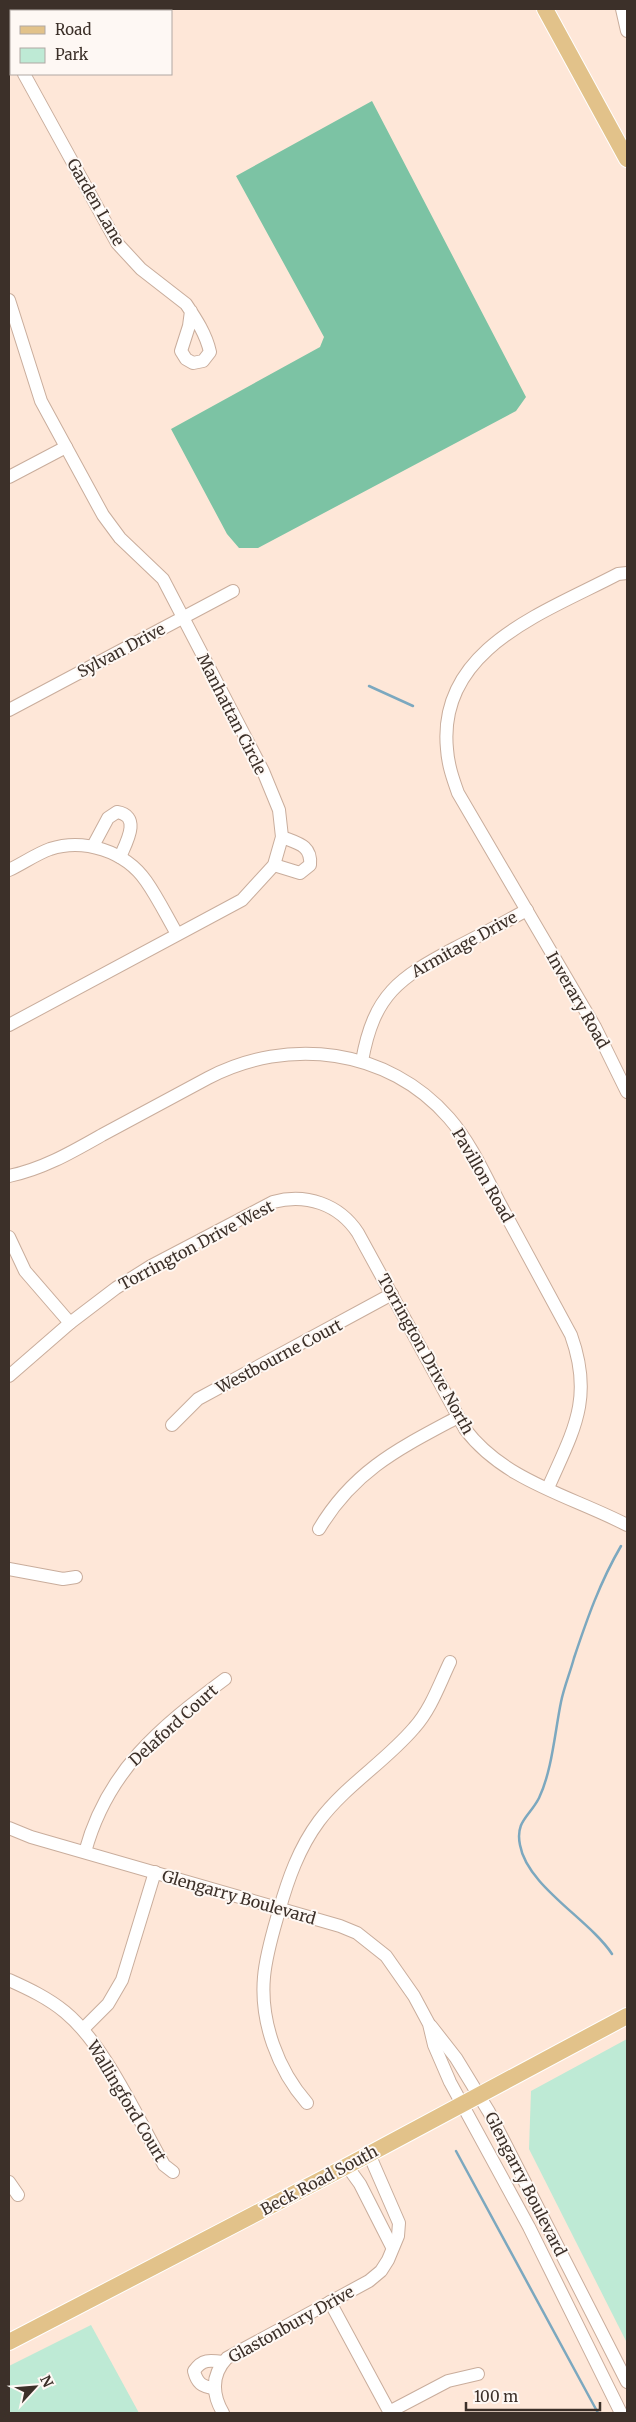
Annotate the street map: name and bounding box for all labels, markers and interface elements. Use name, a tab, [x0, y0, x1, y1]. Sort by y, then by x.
legend	[10, 10, 172, 75]
text: Road	[55, 20, 91, 39]
text: Park	[55, 45, 89, 64]
street label: Garden Lane	[63, 155, 129, 249]
street label: Sylvan Drive	[74, 619, 168, 681]
street label: Manhattan Circle	[193, 650, 271, 778]
street label: Armitage Drive	[407, 907, 520, 982]
street label: Inverary Road	[542, 948, 614, 1052]
street label: Pavillon Road	[448, 1124, 518, 1226]
street label: Torrington Drive West	[115, 1195, 278, 1294]
street label: Torrington Drive North	[374, 1270, 479, 1438]
street label: Westbourne Court	[212, 1314, 346, 1398]
street label: Delaford Court	[125, 1679, 222, 1770]
street label: Glengarry Boulevard	[160, 1865, 319, 1929]
street label: Wallingford Court	[82, 2036, 171, 2166]
street label: Glengarry Boulevard	[481, 2109, 571, 2260]
street label: Beck Road South	[257, 2141, 381, 2219]
street label: Glastonbury Drive	[225, 2281, 357, 2367]
north arrow	[10, 2362, 60, 2412]
text: N	[36, 2372, 57, 2390]
scale bar	[466, 2380, 600, 2412]
text: 100 m	[474, 2387, 518, 2406]

